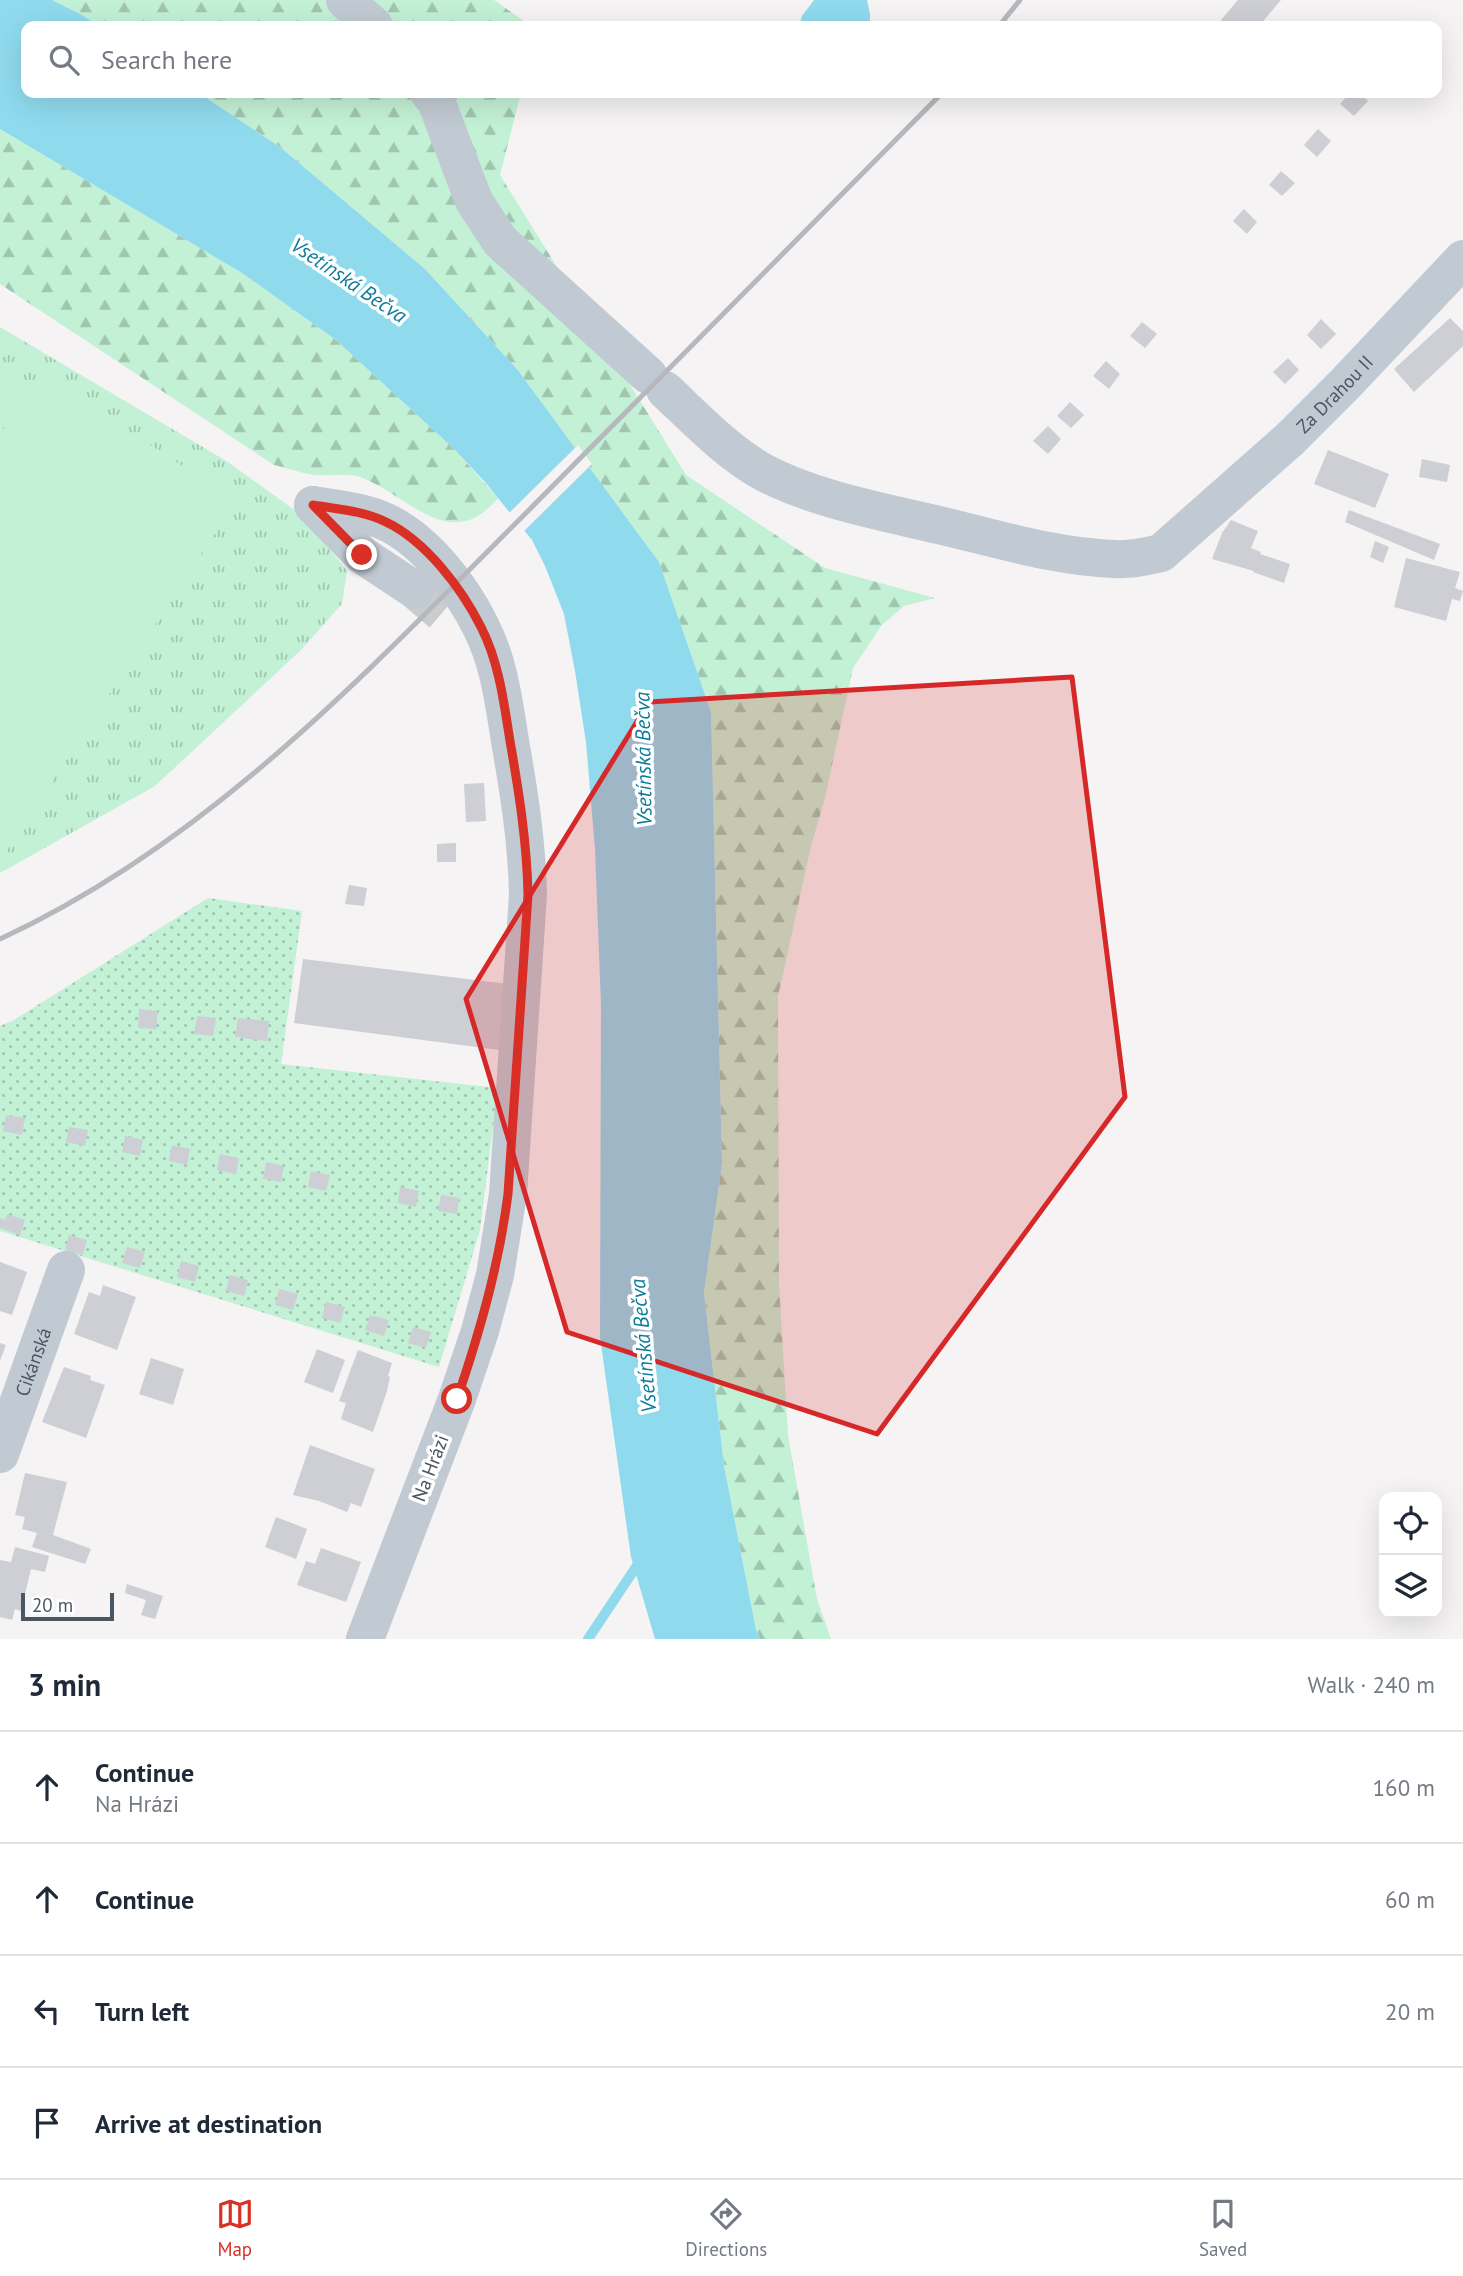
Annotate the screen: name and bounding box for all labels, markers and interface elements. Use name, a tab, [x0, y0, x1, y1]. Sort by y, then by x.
search box	[21, 21, 1442, 98]
icon: search	[45, 41, 83, 79]
text: Search here	[101, 43, 232, 76]
water label: Vsetínská Bečva	[286, 231, 413, 329]
street label: Za Drahou II	[1291, 350, 1378, 438]
route end	[346, 539, 377, 570]
water label: Vsetínská Bečva	[628, 691, 658, 826]
water label: Vsetínská Bečva	[624, 1277, 662, 1414]
street label: Cikánská	[10, 1324, 56, 1399]
route start	[441, 1383, 472, 1414]
street label: Na Hrázi	[406, 1431, 454, 1505]
map controls	[1379, 1492, 1442, 1618]
button: locate	[1379, 1492, 1442, 1555]
button: layers	[1379, 1555, 1442, 1618]
scale bar	[21, 1590, 114, 1622]
text: 20 m	[32, 1593, 73, 1617]
text: 3 min	[28, 1665, 101, 1704]
text: Walk · 240 m	[1308, 1670, 1435, 1699]
text: Continue	[95, 1756, 194, 1789]
icon: ahead	[28, 1768, 66, 1806]
text: 160 m	[1373, 1773, 1435, 1802]
text: Na Hrázi	[95, 1789, 179, 1818]
icon: ahead	[28, 1880, 66, 1918]
text: Continue	[95, 1883, 194, 1916]
text: 60 m	[1385, 1885, 1435, 1914]
icon: left	[28, 1992, 66, 2030]
text: Turn left	[95, 1995, 189, 2028]
text: 20 m	[1385, 1997, 1435, 2026]
icon: arrive	[28, 2104, 66, 2142]
text: Arrive at destination	[95, 2107, 322, 2140]
tab: Map	[216, 2195, 254, 2261]
tab: Directions	[685, 2195, 767, 2261]
tab: Saved	[1199, 2195, 1247, 2261]

